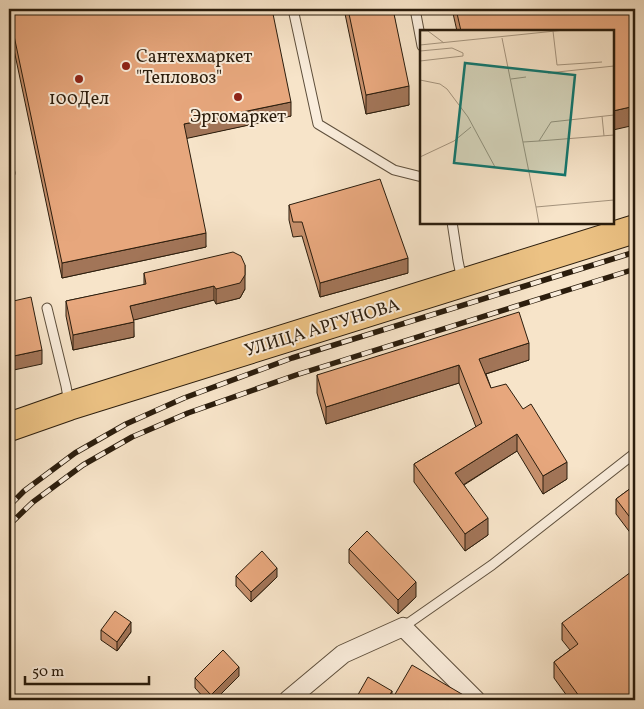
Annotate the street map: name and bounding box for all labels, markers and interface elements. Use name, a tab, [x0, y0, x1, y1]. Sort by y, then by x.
inset map	[420, 30, 614, 224]
place label: Сантехмаркет "Тепловоз"	[136, 45, 252, 91]
marker: Сантехмаркет "Тепловоз"	[120, 60, 132, 72]
marker: 100Дел	[73, 73, 85, 85]
place label: 100Дел	[49, 87, 109, 112]
marker: Эргомаркет	[232, 91, 244, 103]
place label: Эргомаркет	[190, 105, 286, 130]
street label: УЛИЦА АРГУНОВА	[242, 293, 403, 364]
scale bar	[25, 654, 149, 686]
text: 50 m	[32, 662, 64, 683]

